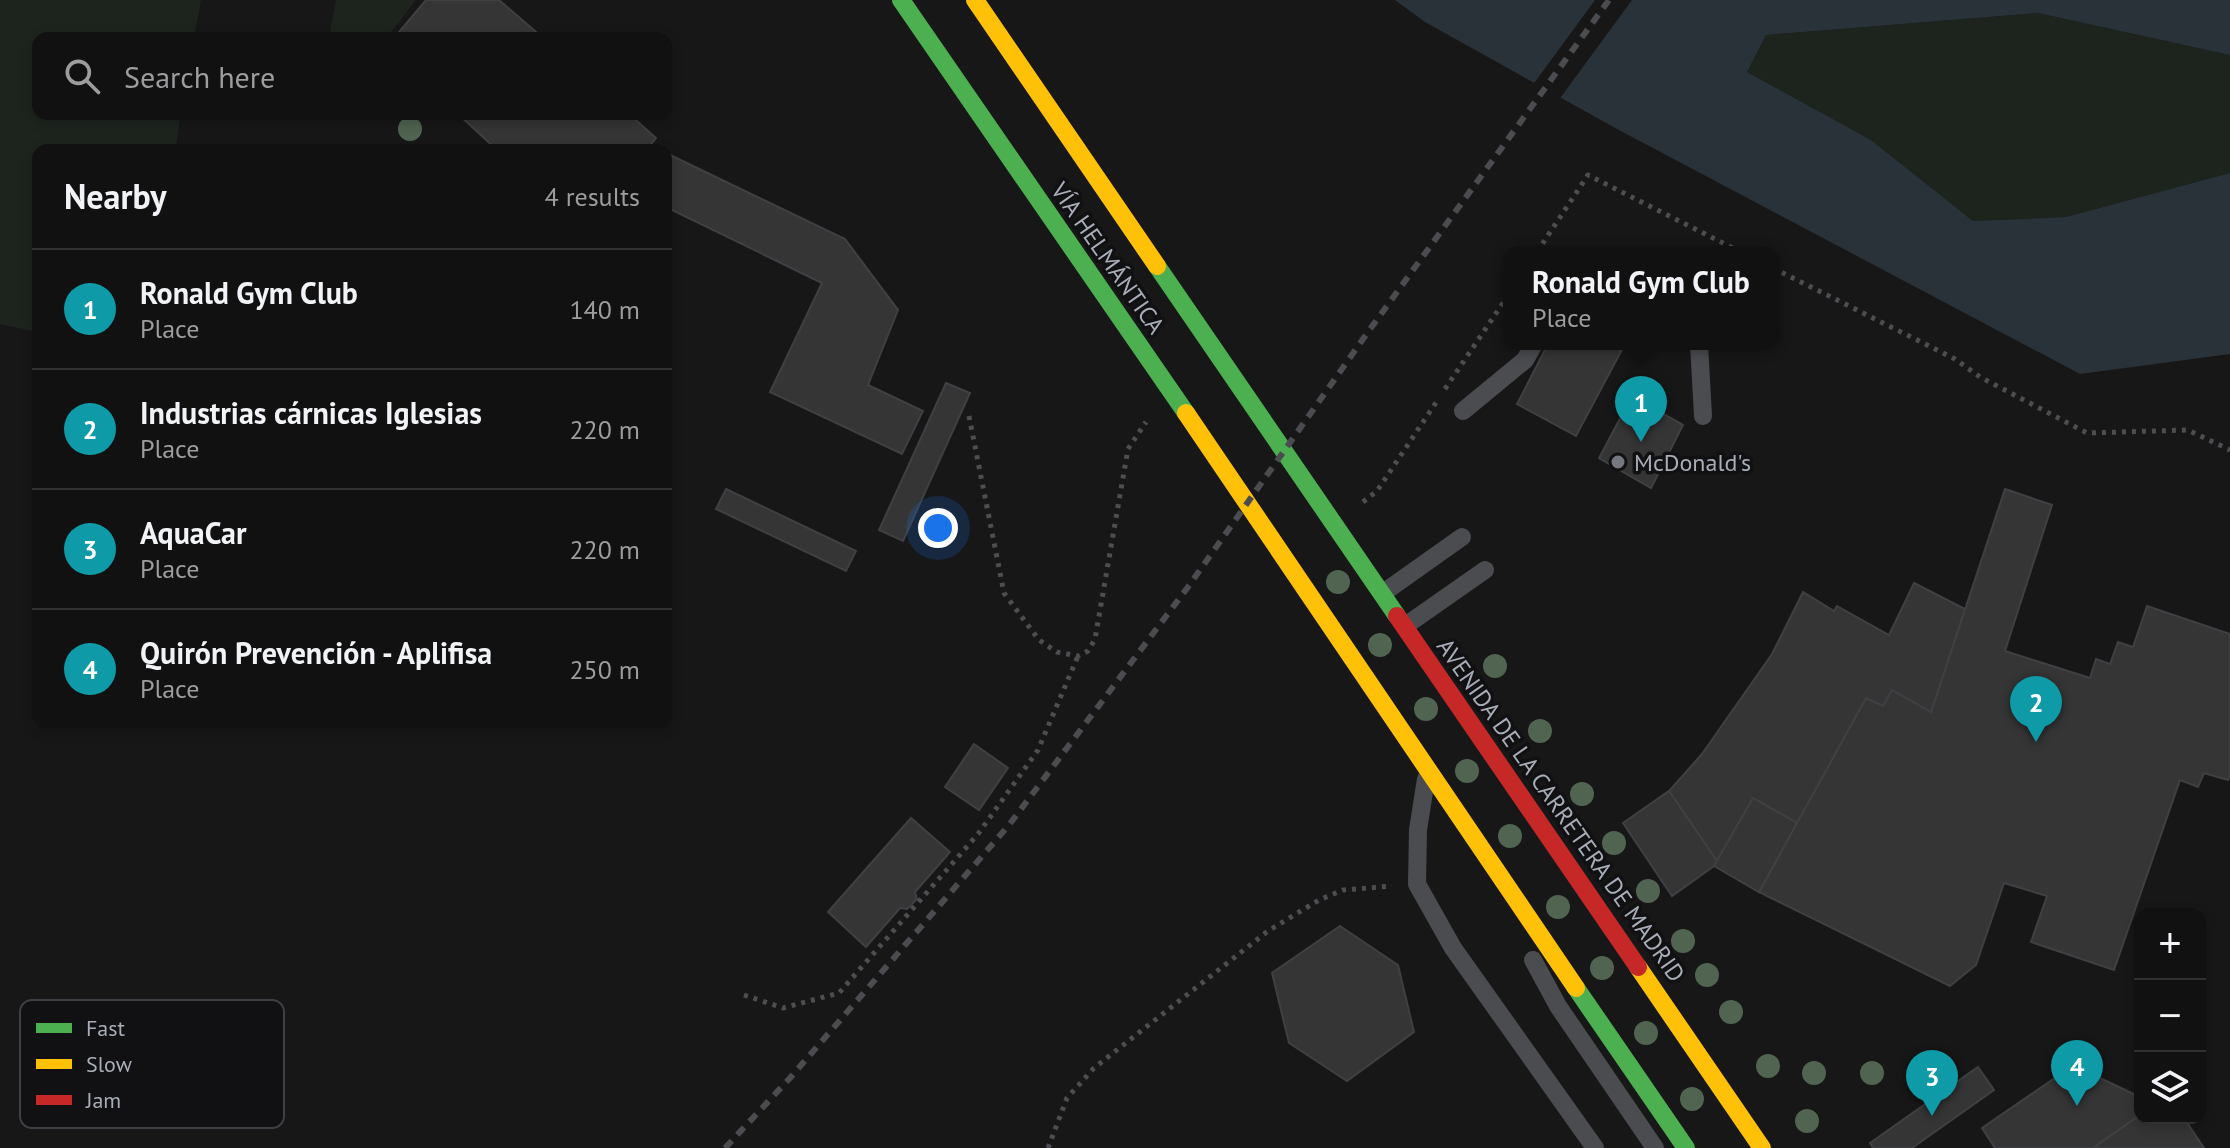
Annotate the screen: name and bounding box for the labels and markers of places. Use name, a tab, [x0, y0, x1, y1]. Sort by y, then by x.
pin: 1	[1615, 376, 1667, 442]
place label: McDonald's	[1634, 447, 1751, 478]
marker: McDonald's	[1609, 453, 1627, 471]
pin: 2	[2010, 676, 2062, 742]
pin: 4	[2051, 1040, 2103, 1106]
pin: 3	[1906, 1050, 1958, 1116]

